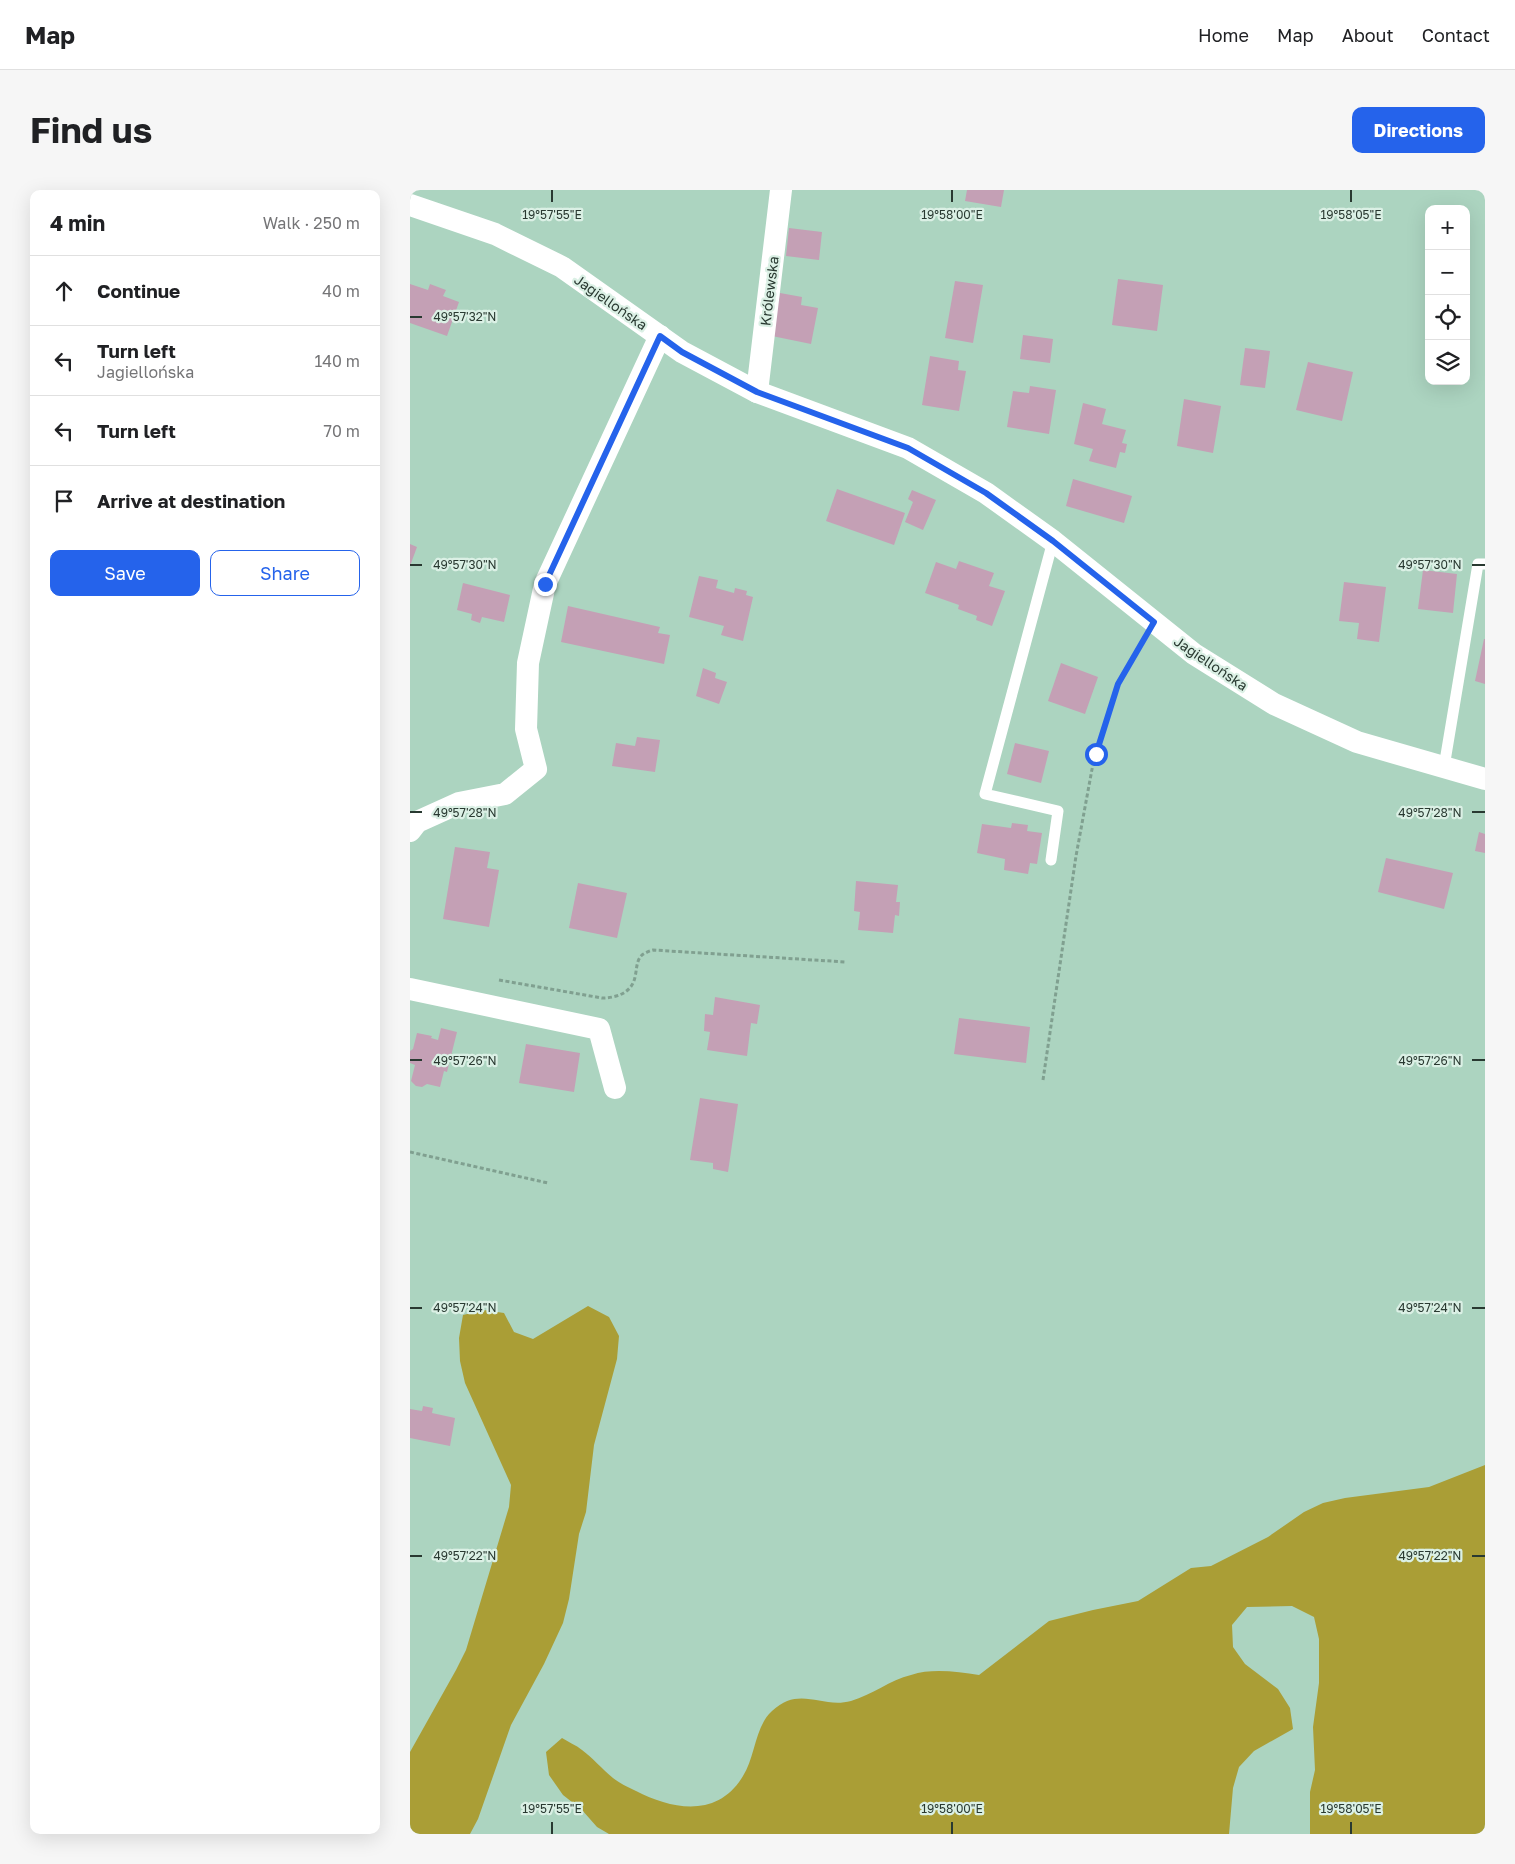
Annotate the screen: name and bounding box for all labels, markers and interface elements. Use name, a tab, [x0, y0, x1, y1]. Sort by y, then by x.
text: Map	[25, 20, 75, 49]
text: Home	[1198, 24, 1249, 46]
text: Map	[1277, 24, 1314, 46]
text: About	[1342, 24, 1394, 46]
text: Contact	[1422, 24, 1490, 46]
button: Directions	[1352, 107, 1485, 153]
text: Find us	[30, 109, 152, 151]
map controls	[1425, 205, 1470, 385]
button: +	[1425, 205, 1470, 250]
text: 19°57'55"E	[522, 207, 582, 222]
text: 19°58'00"E	[921, 207, 983, 222]
text: 19°58'05"E	[1320, 207, 1382, 222]
text: 4 min	[50, 210, 105, 236]
text: Walk · 250 m	[263, 213, 360, 233]
button: −	[1425, 250, 1470, 295]
street label: Królewska	[756, 255, 782, 327]
street label: Jagiellońska	[571, 271, 651, 333]
icon: ahead	[50, 277, 78, 305]
text: Continue	[97, 279, 180, 302]
text: 40 m	[322, 281, 360, 301]
button: locate	[1425, 295, 1470, 340]
text: 49°57'32"N	[433, 309, 497, 324]
text: Turn left	[97, 339, 176, 362]
button: layers	[1425, 340, 1470, 385]
icon: left	[50, 347, 78, 375]
text: 140 m	[314, 351, 360, 371]
text: Jagiellońska	[97, 362, 194, 382]
icon: left	[50, 417, 78, 445]
text: Turn left	[97, 419, 176, 442]
text: 70 m	[323, 421, 360, 441]
icon: arrive	[50, 487, 78, 515]
text: Arrive at destination	[97, 489, 285, 512]
button: Save	[50, 550, 200, 596]
button: Share	[210, 550, 360, 596]
text: 49°57'30"N	[433, 557, 497, 572]
text: 49°57'30"N	[1398, 557, 1462, 572]
route end	[534, 573, 557, 596]
street label: Jagiellońska	[1171, 632, 1251, 694]
route start	[1085, 743, 1108, 766]
text: 49°57'28"N	[433, 805, 497, 820]
text: 49°57'28"N	[1398, 805, 1462, 820]
text: 49°57'26"N	[433, 1053, 497, 1068]
text: 49°57'26"N	[1398, 1053, 1462, 1068]
text: 49°57'24"N	[433, 1300, 497, 1315]
text: 49°57'24"N	[1398, 1300, 1462, 1315]
text: 49°57'22"N	[434, 1548, 496, 1563]
text: 49°57'22"N	[1399, 1548, 1461, 1563]
text: 19°57'55"E	[522, 1801, 582, 1816]
text: 19°58'00"E	[921, 1801, 983, 1816]
text: 19°58'05"E	[1320, 1801, 1382, 1816]

